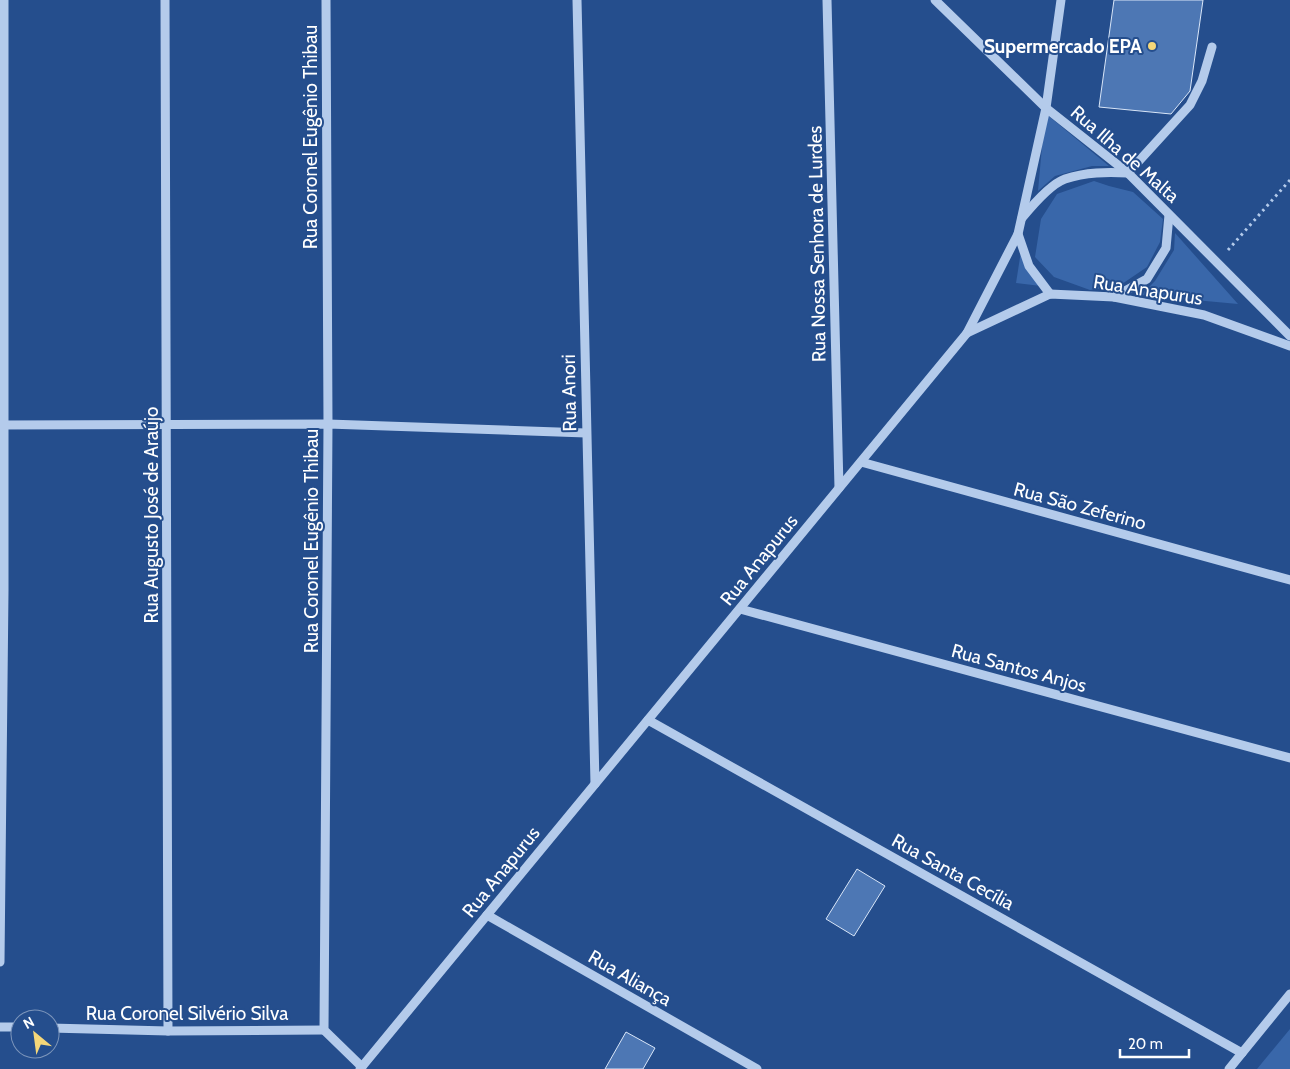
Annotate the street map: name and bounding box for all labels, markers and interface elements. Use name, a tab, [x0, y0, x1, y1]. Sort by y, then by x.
street label: Rua Coronel Eugênio Thibau	[299, 25, 322, 249]
place label: Supermercado EPA	[984, 35, 1142, 58]
marker: Supermercado EPA	[1146, 40, 1158, 52]
street label: Rua Ilha de Malta	[1066, 101, 1184, 207]
street label: Rua Nossa Senhora de Lurdes	[803, 125, 831, 362]
street label: Rua Anapurus	[1092, 270, 1204, 310]
street label: Rua Anori	[557, 354, 581, 432]
street label: Rua Augusto José de Araújo	[140, 407, 163, 623]
street label: Rua Coronel Eugênio Thibau	[300, 429, 323, 653]
street label: Rua São Zeferino	[1011, 477, 1149, 535]
street label: Rua Anapurus	[715, 510, 803, 610]
street label: Rua Santos Anjos	[949, 639, 1089, 697]
street label: Rua Anapurus	[457, 822, 545, 922]
street label: Rua Santa Cecília	[888, 829, 1018, 915]
street label: Rua Aliança	[584, 945, 676, 1011]
street label: Rua Coronel Silvério Silva	[86, 1002, 288, 1025]
north arrow	[10, 1009, 60, 1059]
text: N	[20, 1012, 37, 1033]
scale bar	[1120, 1026, 1189, 1058]
text: 20 m	[1128, 1035, 1163, 1053]

